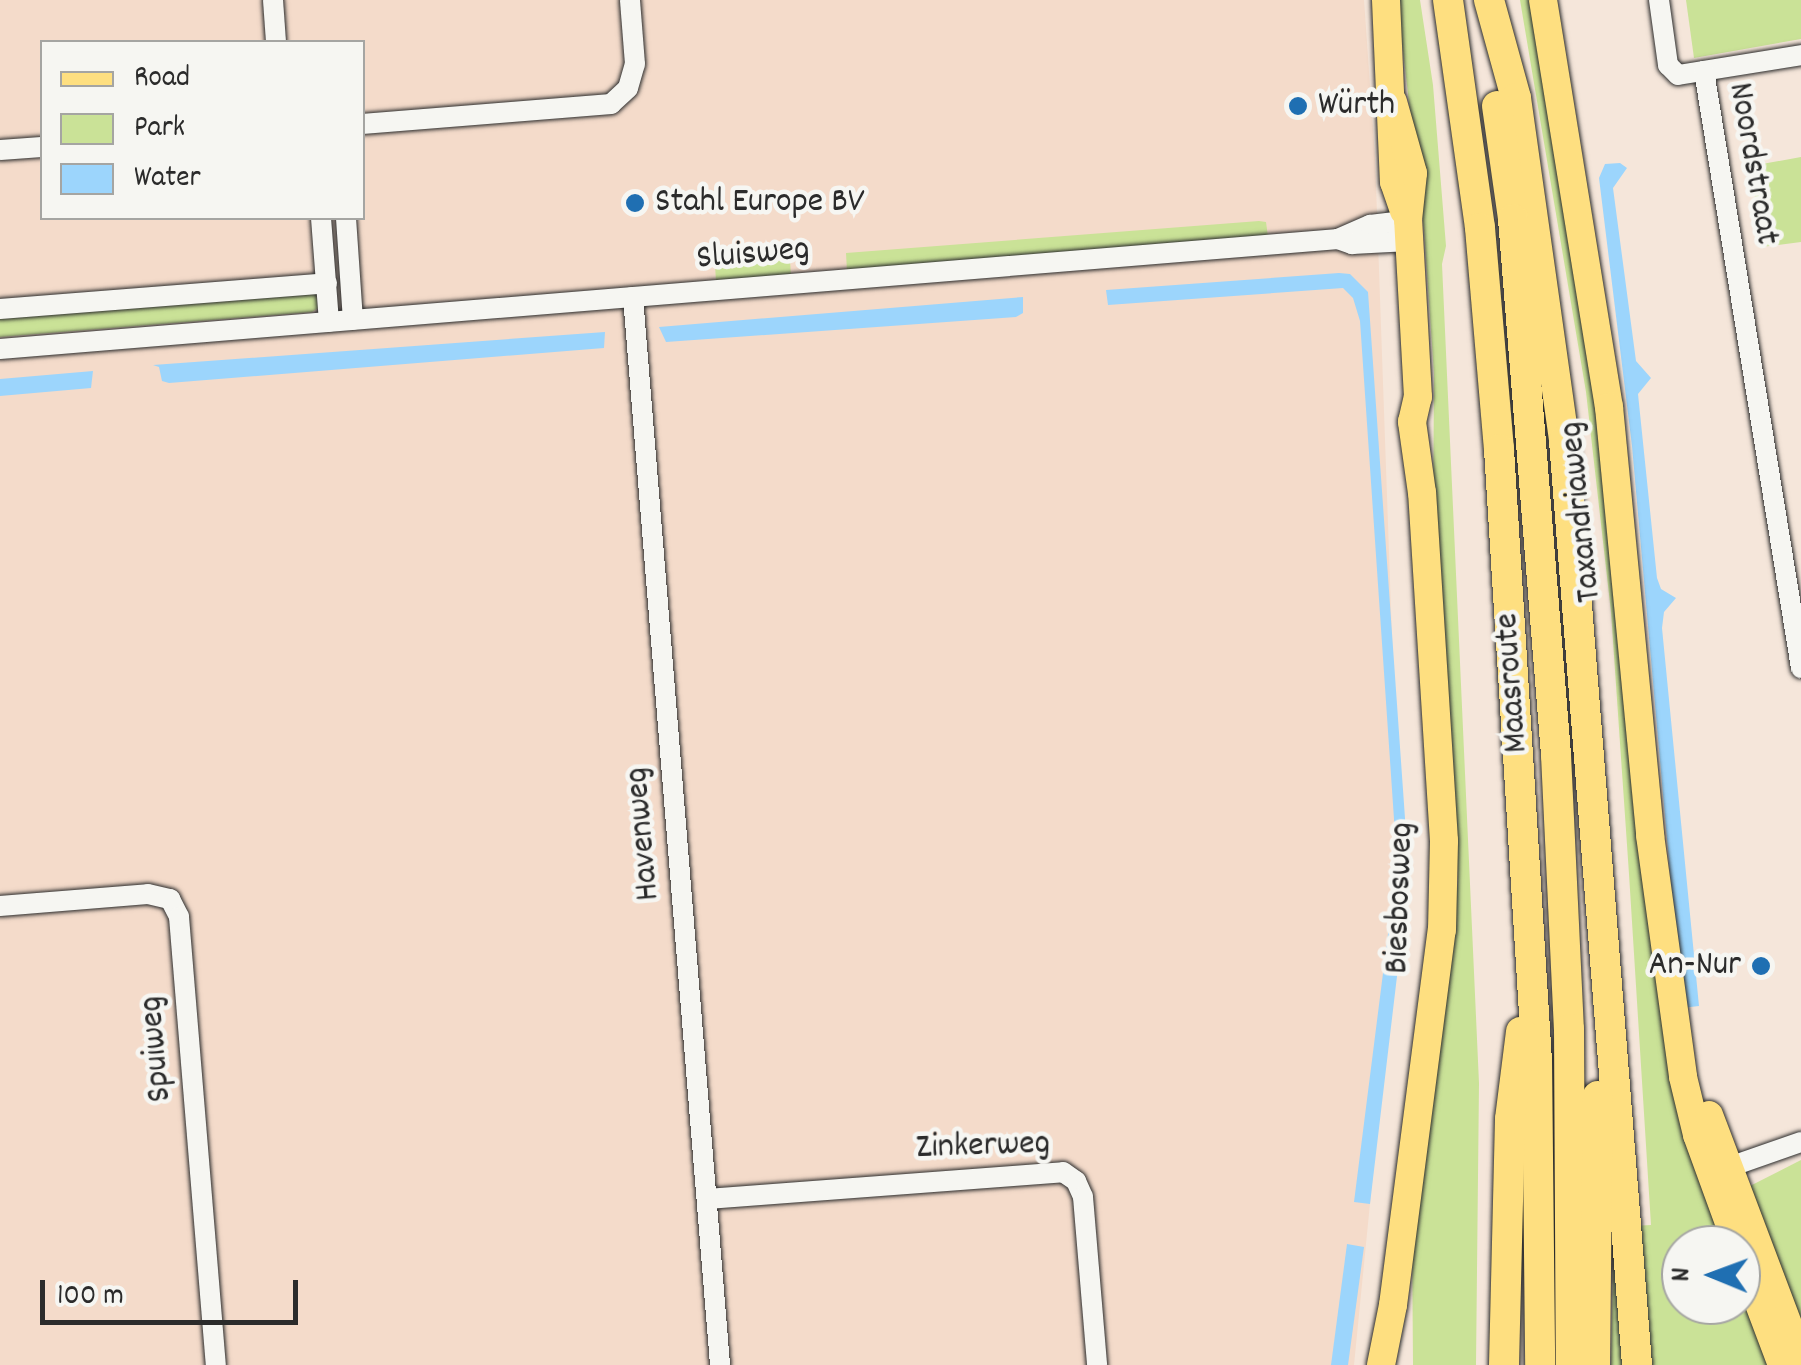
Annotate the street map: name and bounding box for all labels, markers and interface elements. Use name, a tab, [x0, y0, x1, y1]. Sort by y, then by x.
legend	[40, 40, 365, 220]
text: Road	[134, 58, 190, 101]
street label: Noordstraat	[1717, 79, 1787, 249]
place label: Würth	[1318, 85, 1395, 127]
marker: Würth	[1287, 95, 1309, 117]
text: Park	[134, 108, 185, 151]
text: Water	[134, 158, 201, 201]
place label: Stahl Europe BV	[655, 182, 865, 224]
marker: Stahl Europe BV	[624, 192, 646, 214]
street label: Sluisweg	[695, 229, 811, 281]
street label: Taxandriaweg	[1552, 420, 1612, 604]
street label: Maasroute	[1487, 612, 1539, 754]
street label: Havenweg	[617, 766, 671, 902]
street label: Biesbosweg	[1377, 821, 1425, 975]
place label: An-Nur	[1648, 945, 1741, 987]
marker: An-Nur	[1750, 955, 1772, 977]
street label: Spuiweg	[131, 994, 183, 1104]
street label: Zinkerweg	[915, 1124, 1051, 1170]
north arrow	[1661, 1225, 1761, 1325]
scale bar	[45, 1260, 302, 1322]
text: N	[1663, 1267, 1703, 1282]
text: 100 m	[57, 1276, 124, 1319]

